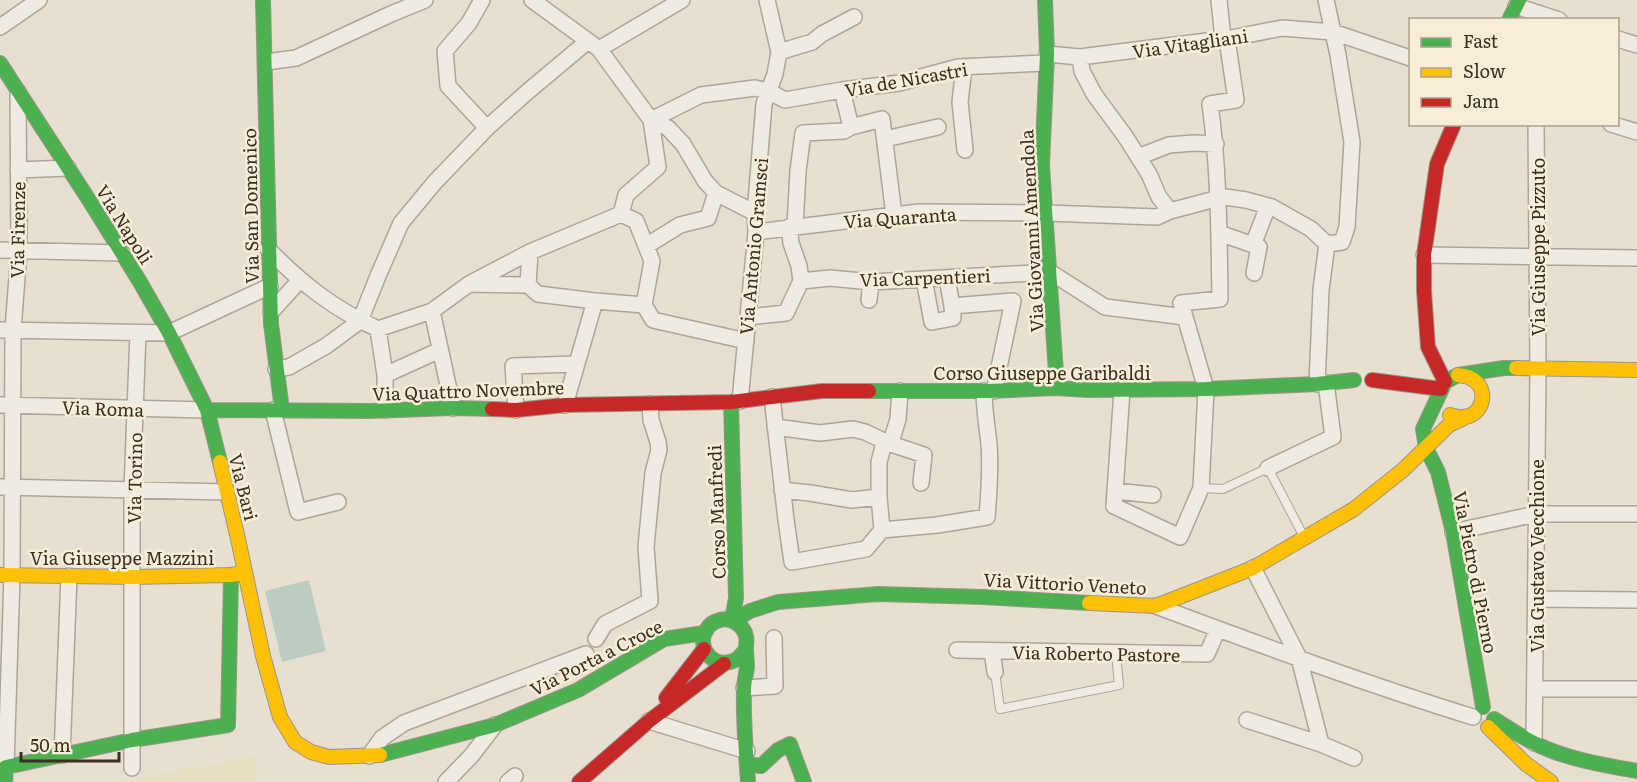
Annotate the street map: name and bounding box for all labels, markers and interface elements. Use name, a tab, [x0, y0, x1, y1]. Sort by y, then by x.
legend	[1409, 18, 1619, 126]
street label: Via Vitagliani	[1130, 21, 1250, 65]
text: Fast	[1463, 27, 1499, 54]
street label: Via de Nicastri	[842, 55, 970, 103]
text: Slow	[1463, 57, 1506, 84]
text: Jam	[1463, 87, 1499, 114]
street label: Via San Domenico	[235, 128, 265, 284]
street label: Via Giovanni Amendola	[1012, 128, 1050, 333]
street label: Via Antonio Gramsci	[732, 156, 774, 336]
street label: Via Giuseppe Pizzuto	[1524, 158, 1551, 336]
street label: Via Napoli	[90, 179, 160, 269]
street label: Via Firenze	[3, 181, 31, 279]
street label: Via Quaranta	[843, 200, 958, 234]
street label: Via Carpentieri	[859, 261, 991, 293]
street label: Corso Giuseppe Garibaldi	[933, 359, 1151, 386]
street label: Via Quattro Novembre	[371, 373, 565, 407]
street label: Via Roma	[61, 393, 145, 423]
street label: Via Torino	[120, 432, 148, 524]
street label: Corso Manfredi	[700, 444, 732, 580]
street label: Via Bari	[223, 451, 265, 523]
street label: Via Gustavo Vecchione	[1523, 459, 1550, 653]
street label: Via Pietro di Pierno	[1447, 488, 1505, 656]
street label: Via Giuseppe Mazzini	[30, 544, 214, 571]
street label: Via Vittorio Veneto	[983, 565, 1147, 601]
street label: Via Porta a Croce	[525, 612, 667, 702]
street label: Via Roberto Pastore	[1012, 638, 1180, 668]
scale bar	[21, 725, 118, 763]
text: 50 m	[30, 731, 71, 758]

